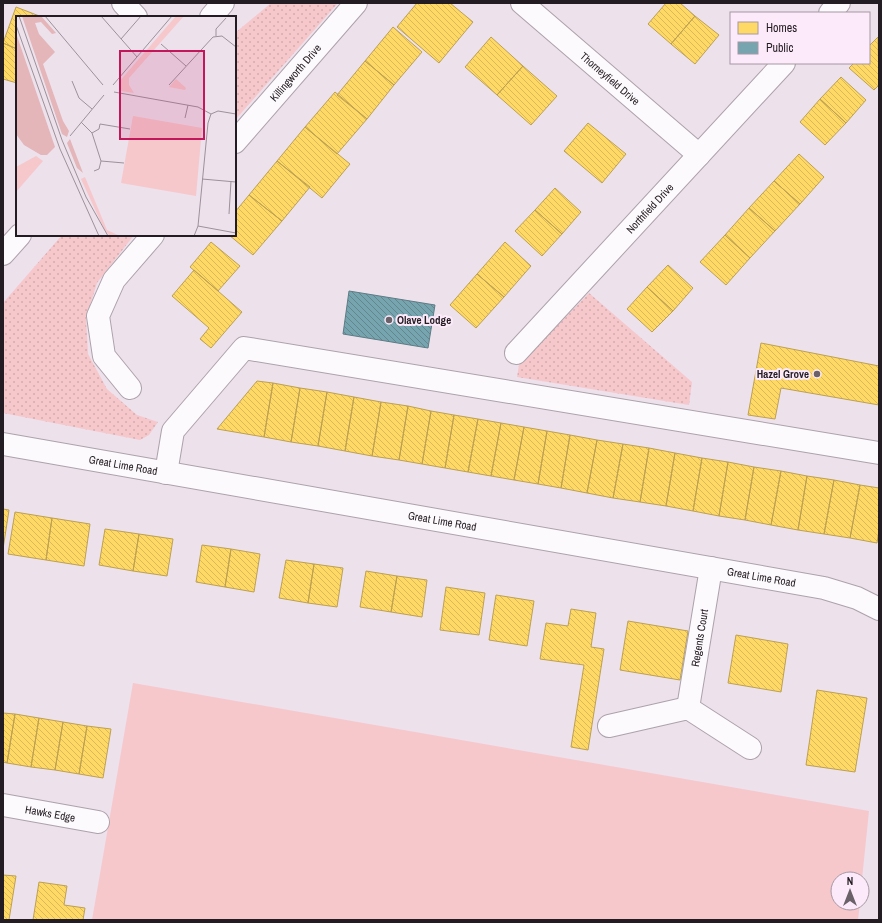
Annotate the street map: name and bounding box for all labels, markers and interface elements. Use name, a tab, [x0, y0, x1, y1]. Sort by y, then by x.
legend	[730, 12, 870, 64]
inset map	[16, 16, 236, 236]
text: Homes	[766, 20, 797, 36]
text: Public	[766, 40, 793, 56]
street label: Killingworth Drive	[267, 41, 324, 104]
street label: Thorneyfield Drive	[577, 49, 643, 108]
street label: Northfield Drive	[623, 180, 676, 236]
place label: Olave Lodge	[397, 313, 451, 327]
marker: Olave Lodge	[384, 315, 394, 325]
place label: Hazel Grove	[757, 367, 809, 381]
marker: Hazel Grove	[812, 369, 822, 379]
street label: Great Lime Road	[88, 452, 159, 478]
street label: Great Lime Road	[407, 508, 478, 534]
street label: Great Lime Road	[726, 564, 797, 590]
street label: Regents Court	[688, 608, 711, 668]
street label: Hawks Edge	[24, 802, 76, 825]
north arrow	[830, 871, 870, 911]
text: N	[847, 874, 853, 888]

